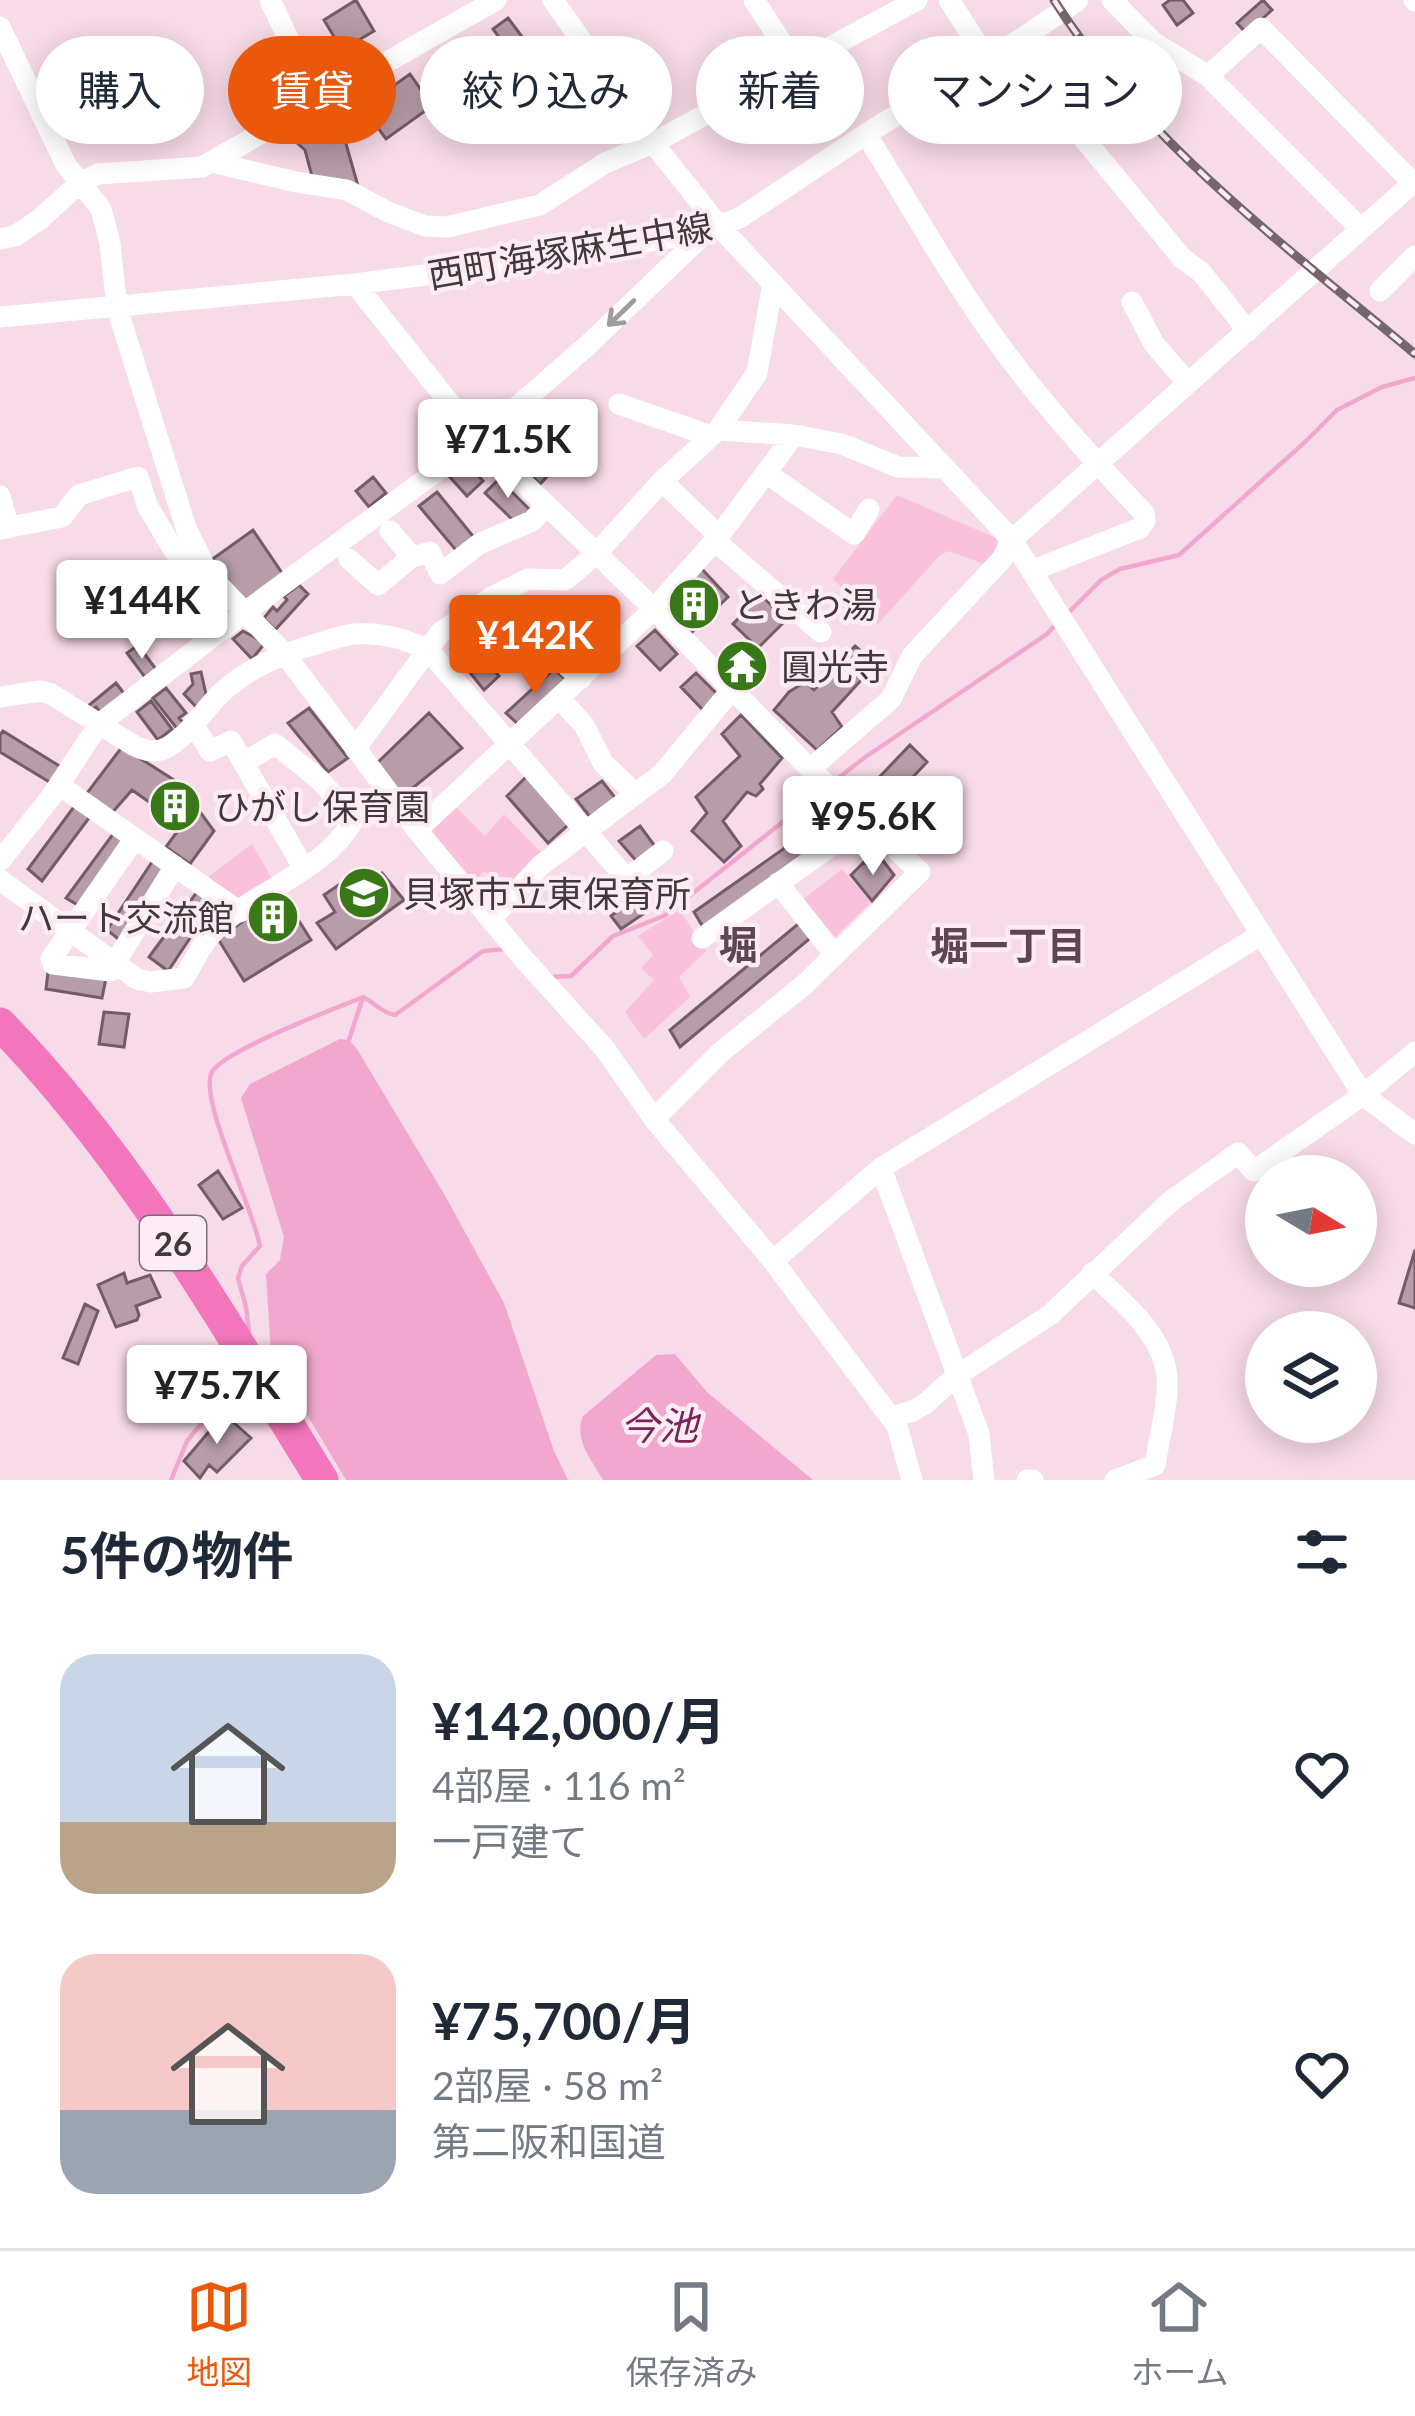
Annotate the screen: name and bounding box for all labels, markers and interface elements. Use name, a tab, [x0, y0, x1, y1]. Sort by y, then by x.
chip: 購入	[36, 36, 204, 144]
chip: 賃貸	[228, 36, 396, 144]
chip: 絞り込み	[420, 36, 672, 144]
chip: 新着	[696, 36, 864, 144]
chip: マンション	[888, 36, 1182, 144]
street label: 西町海塚麻生中線	[424, 203, 716, 297]
one-way arrow	[607, 299, 637, 327]
pin: ¥71.5K	[410, 399, 606, 501]
text: ¥71.5K	[445, 415, 571, 461]
pin: ¥144K	[58, 560, 226, 662]
text: ¥144K	[83, 576, 201, 622]
building icon: ときわ湯	[666, 576, 722, 632]
place label: ときわ湯	[733, 582, 877, 626]
pin: ¥142K	[451, 595, 619, 697]
text: ¥142K	[476, 611, 594, 657]
temple icon: 圓光寺	[714, 638, 770, 694]
place label: 圓光寺	[781, 644, 889, 688]
pin: ¥95.6K	[775, 776, 971, 878]
building icon: ひがし保育園	[147, 778, 203, 834]
place label: ひがし保育園	[214, 784, 430, 828]
text: ¥95.6K	[810, 792, 936, 838]
school or university icon: 貝塚市立東保育所	[336, 865, 392, 921]
place label: 貝塚市立東保育所	[403, 871, 691, 915]
building icon: ハート交流館	[245, 889, 301, 945]
place label: ハート交流館	[18, 895, 234, 939]
district label: 堀	[718, 921, 758, 967]
district label: 堀一丁目	[930, 922, 1086, 968]
north arrow	[1245, 1155, 1377, 1287]
map controls	[1245, 1155, 1377, 1443]
road number: 26	[140, 1216, 206, 1270]
button: layers	[1245, 1311, 1377, 1443]
pin: ¥75.7K	[119, 1345, 315, 1447]
text: ¥75.7K	[154, 1361, 280, 1407]
water label: 今池	[620, 1402, 702, 1448]
icon: filters	[1289, 1519, 1355, 1585]
text: 5件の物件	[60, 1524, 294, 1585]
text: ¥142,000/月	[432, 1690, 726, 1751]
icon: home	[156, 1702, 300, 1846]
icon: heart	[1289, 1741, 1355, 1807]
text: 4部屋 · 116 m²	[432, 1762, 686, 1808]
text: 一戸建て	[432, 1818, 588, 1864]
text: ¥75,700/月	[432, 1990, 696, 2051]
icon: home	[156, 2002, 300, 2146]
icon: heart	[1289, 2041, 1355, 2107]
text: 2部屋 · 58 m²	[432, 2062, 663, 2108]
text: 第二阪和国道	[432, 2118, 666, 2164]
tab: 地図	[186, 2274, 252, 2394]
tab: 保存済み	[625, 2274, 757, 2394]
tab: ホーム	[1130, 2274, 1228, 2394]

